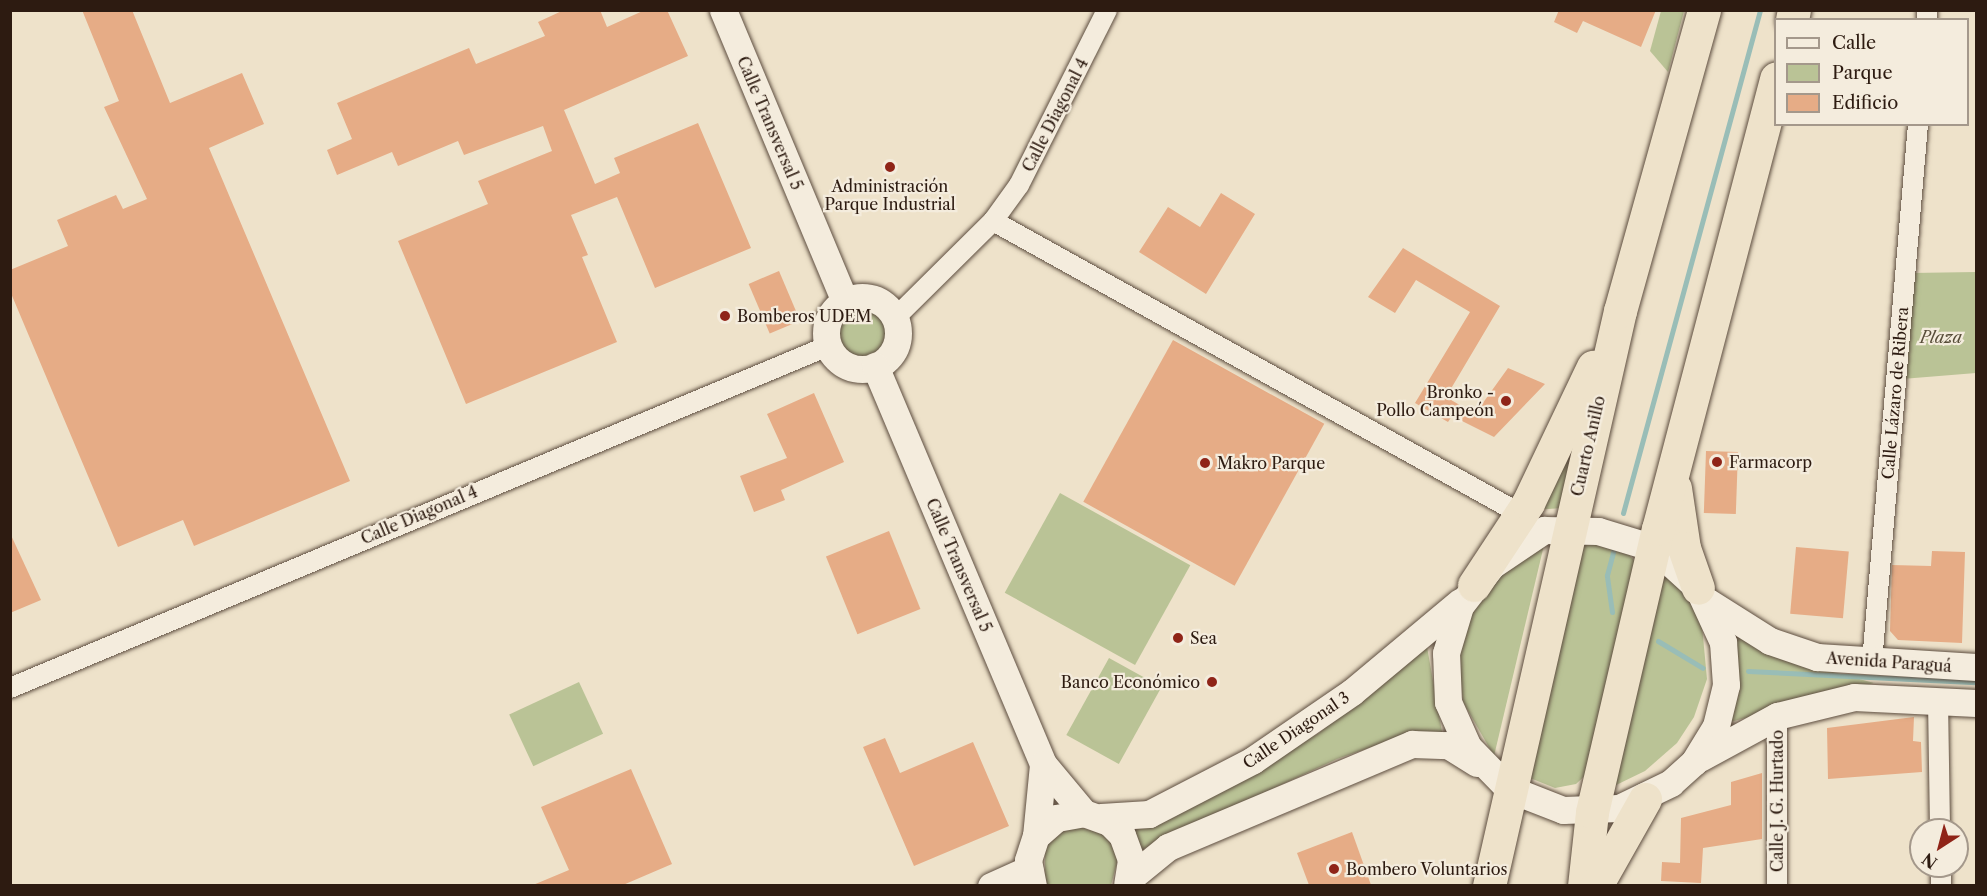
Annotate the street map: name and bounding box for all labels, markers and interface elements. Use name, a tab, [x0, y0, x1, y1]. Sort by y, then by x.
legend	[1774, 18, 1969, 126]
text: Calle	[1832, 32, 1876, 54]
street label: Calle Transversal 5	[733, 53, 807, 193]
street label: Calle Diagonal 4	[1018, 55, 1092, 175]
text: Parque	[1832, 62, 1893, 84]
text: Edificio	[1832, 92, 1898, 114]
marker: Administración Parque Industrial	[883, 160, 897, 174]
place label: Administración Parque Industrial	[824, 176, 956, 214]
place label: Bomberos UDEM	[737, 306, 871, 326]
street label: Calle Lázaro de Ribera	[1878, 306, 1912, 480]
marker: Bomberos UDEM	[718, 309, 732, 323]
park label: Plaza	[1920, 327, 1962, 347]
place label: Bronko - Pollo Campeón	[1376, 382, 1494, 420]
marker: Bronko - Pollo Campeón	[1499, 394, 1513, 408]
street label: Cuarto Anillo	[1567, 394, 1609, 498]
place label: Farmacorp	[1729, 452, 1812, 472]
place label: Makro Parque	[1217, 453, 1325, 473]
marker: Farmacorp	[1710, 455, 1724, 469]
marker: Makro Parque	[1198, 456, 1212, 470]
street label: Calle Diagonal 4	[358, 482, 480, 548]
street label: Calle Transversal 5	[922, 495, 996, 635]
place label: Sea	[1190, 628, 1217, 648]
marker: Sea	[1171, 631, 1185, 645]
street label: Avenida Paraguá	[1825, 648, 1953, 676]
place label: Banco Económico	[1061, 672, 1200, 692]
marker: Banco Económico	[1205, 675, 1219, 689]
street label: Calle Diagonal 3	[1239, 687, 1353, 773]
street label: Calle J. G. Hurtado	[1767, 730, 1787, 872]
north arrow	[1909, 818, 1969, 878]
text: N	[1918, 849, 1941, 873]
place label: Bombero Voluntarios	[1346, 859, 1508, 879]
marker: Bombero Voluntarios	[1327, 862, 1341, 876]

